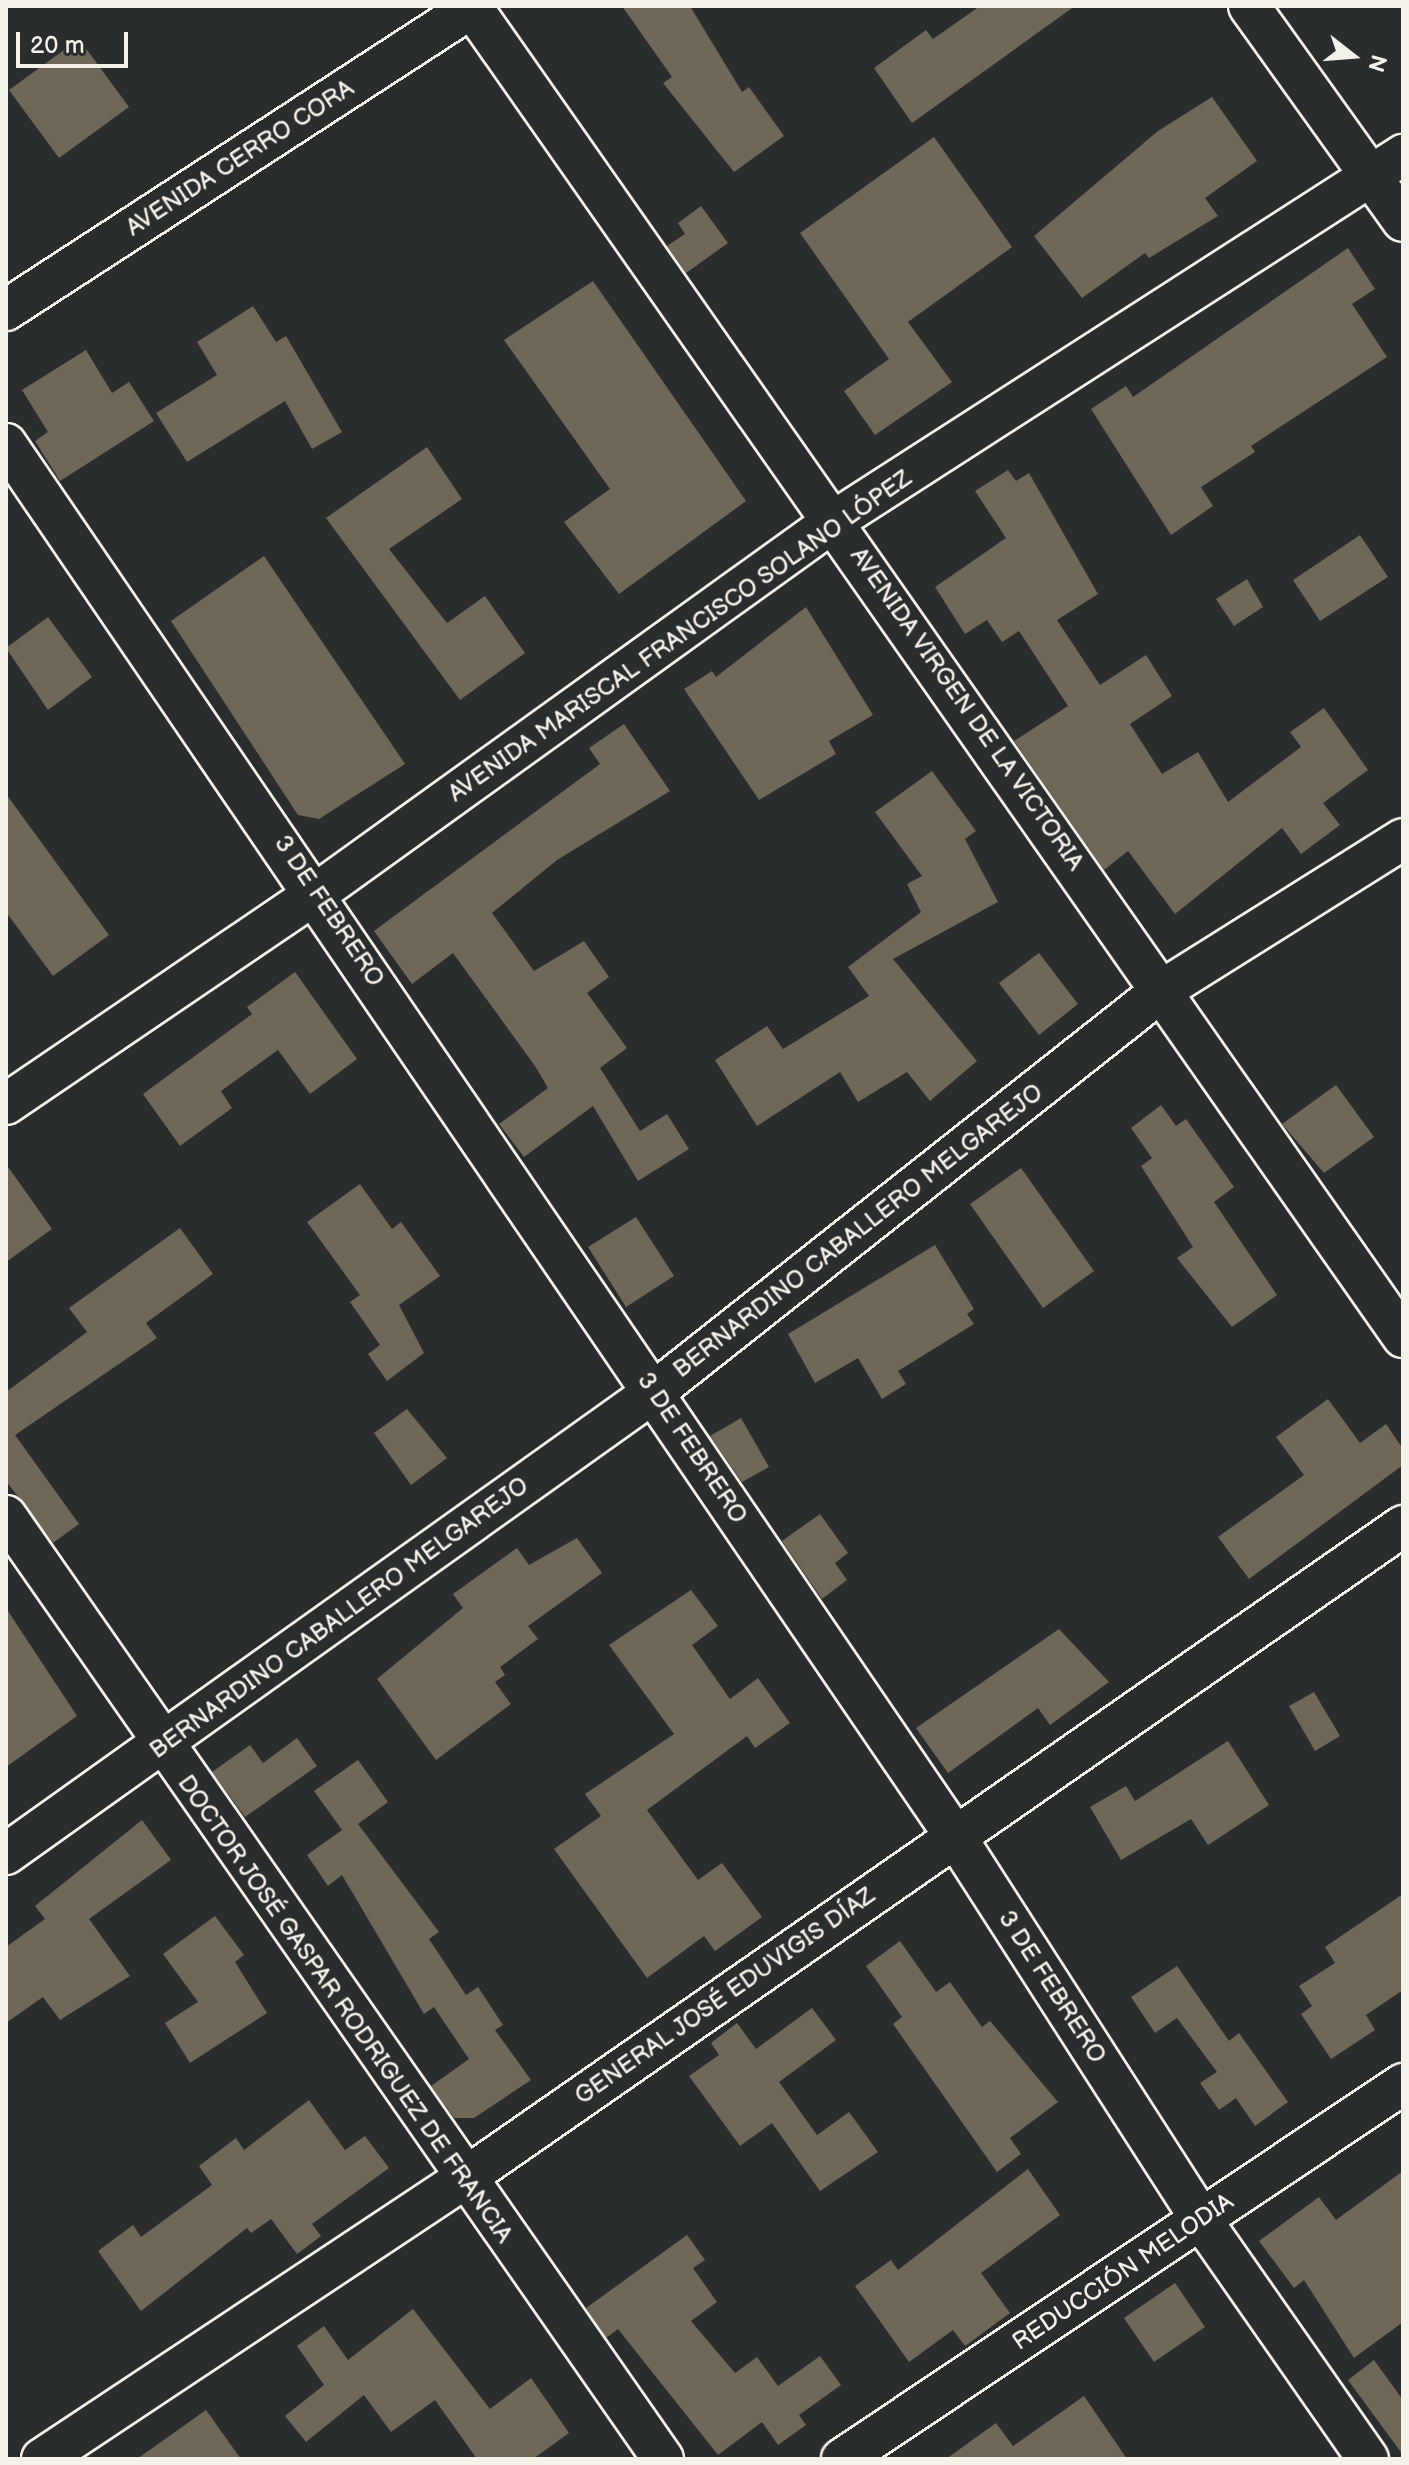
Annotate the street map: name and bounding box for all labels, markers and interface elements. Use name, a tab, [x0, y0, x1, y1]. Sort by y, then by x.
scale bar	[20, 16, 132, 66]
north arrow	[1313, 16, 1393, 96]
text: 20 m	[30, 31, 85, 60]
text: N	[1361, 51, 1392, 75]
street label: AVENIDA CERRO CORA	[121, 74, 359, 242]
street label: AVENIDA MARISCAL FRANCISCO SOLANO LÓPEZ	[443, 464, 917, 808]
street label: AVENIDA VIRGEN DE LA VICTORIA	[844, 542, 1090, 876]
street label: 3 DE FEBRERO	[268, 830, 390, 992]
street label: BERNARDINO CABALLERO MELGAREJO	[668, 1078, 1048, 1384]
street label: 3 DE FEBRERO	[631, 1367, 753, 1529]
street label: BERNARDINO CABALLERO MELGAREJO	[144, 1471, 534, 1765]
street label: DOCTOR JOSÉ GASPAR RODRIGUEZ DE FRANCIA	[171, 1769, 519, 2249]
street label: GENERAL JOSÉ EDUVIGIS DÍAZ	[569, 1881, 881, 2111]
street label: 3 DE FEBRERO	[992, 1905, 1112, 2069]
street label: REDUCCIÓN MELODIA	[1007, 2187, 1239, 2357]

